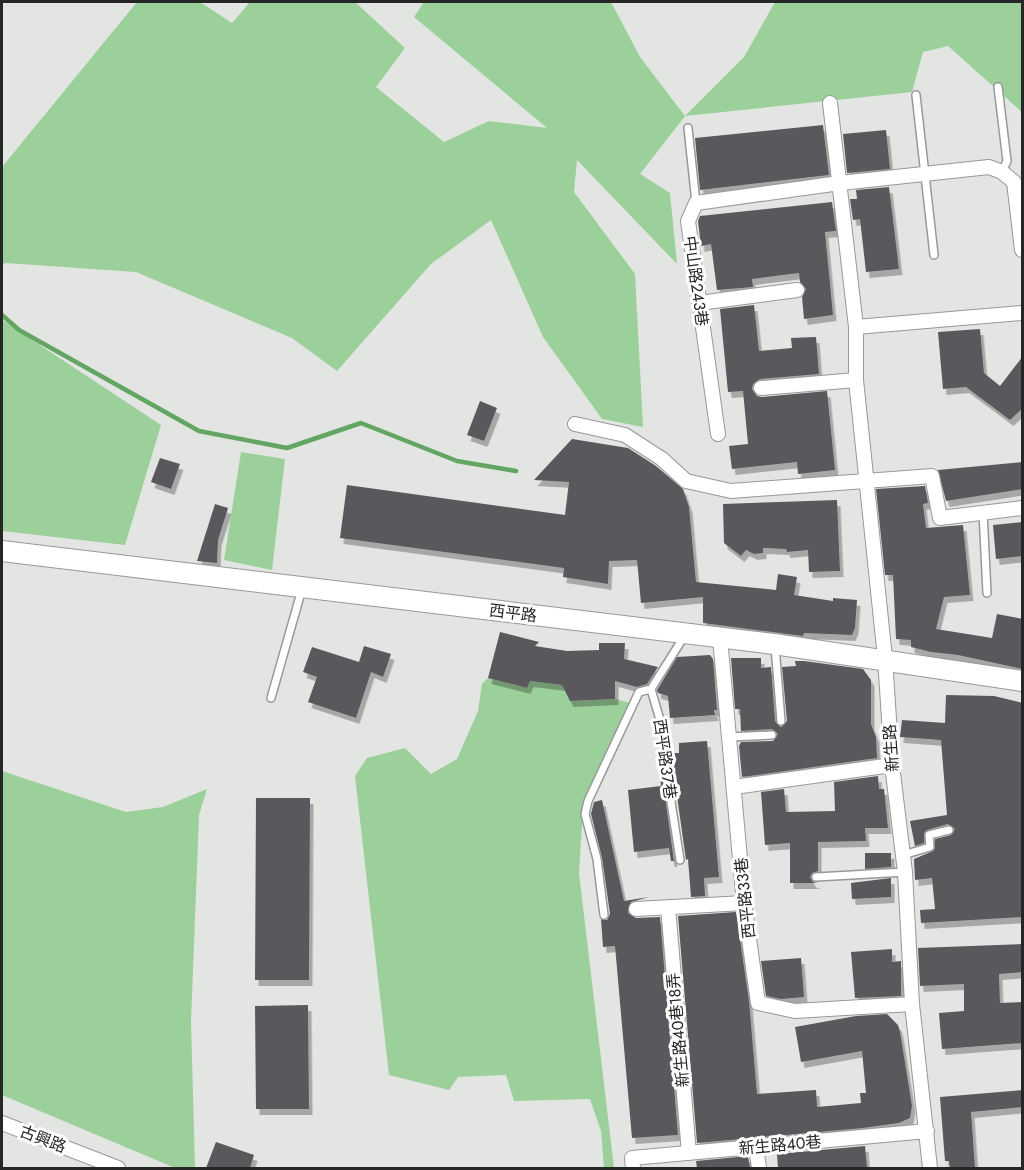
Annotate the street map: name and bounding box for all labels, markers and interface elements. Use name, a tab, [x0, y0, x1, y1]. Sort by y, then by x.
street label: 中山路243巷	[678, 234, 714, 328]
street label: 西平路	[488, 599, 538, 627]
street label: 西平路37巷	[648, 717, 682, 801]
street label: 新生路	[878, 723, 904, 773]
street label: 西平路33巷	[729, 856, 761, 940]
street label: 新生路40巷18弄	[662, 972, 694, 1088]
street label: 古興路	[16, 1120, 70, 1158]
street label: 新生路40巷	[738, 1130, 822, 1160]

